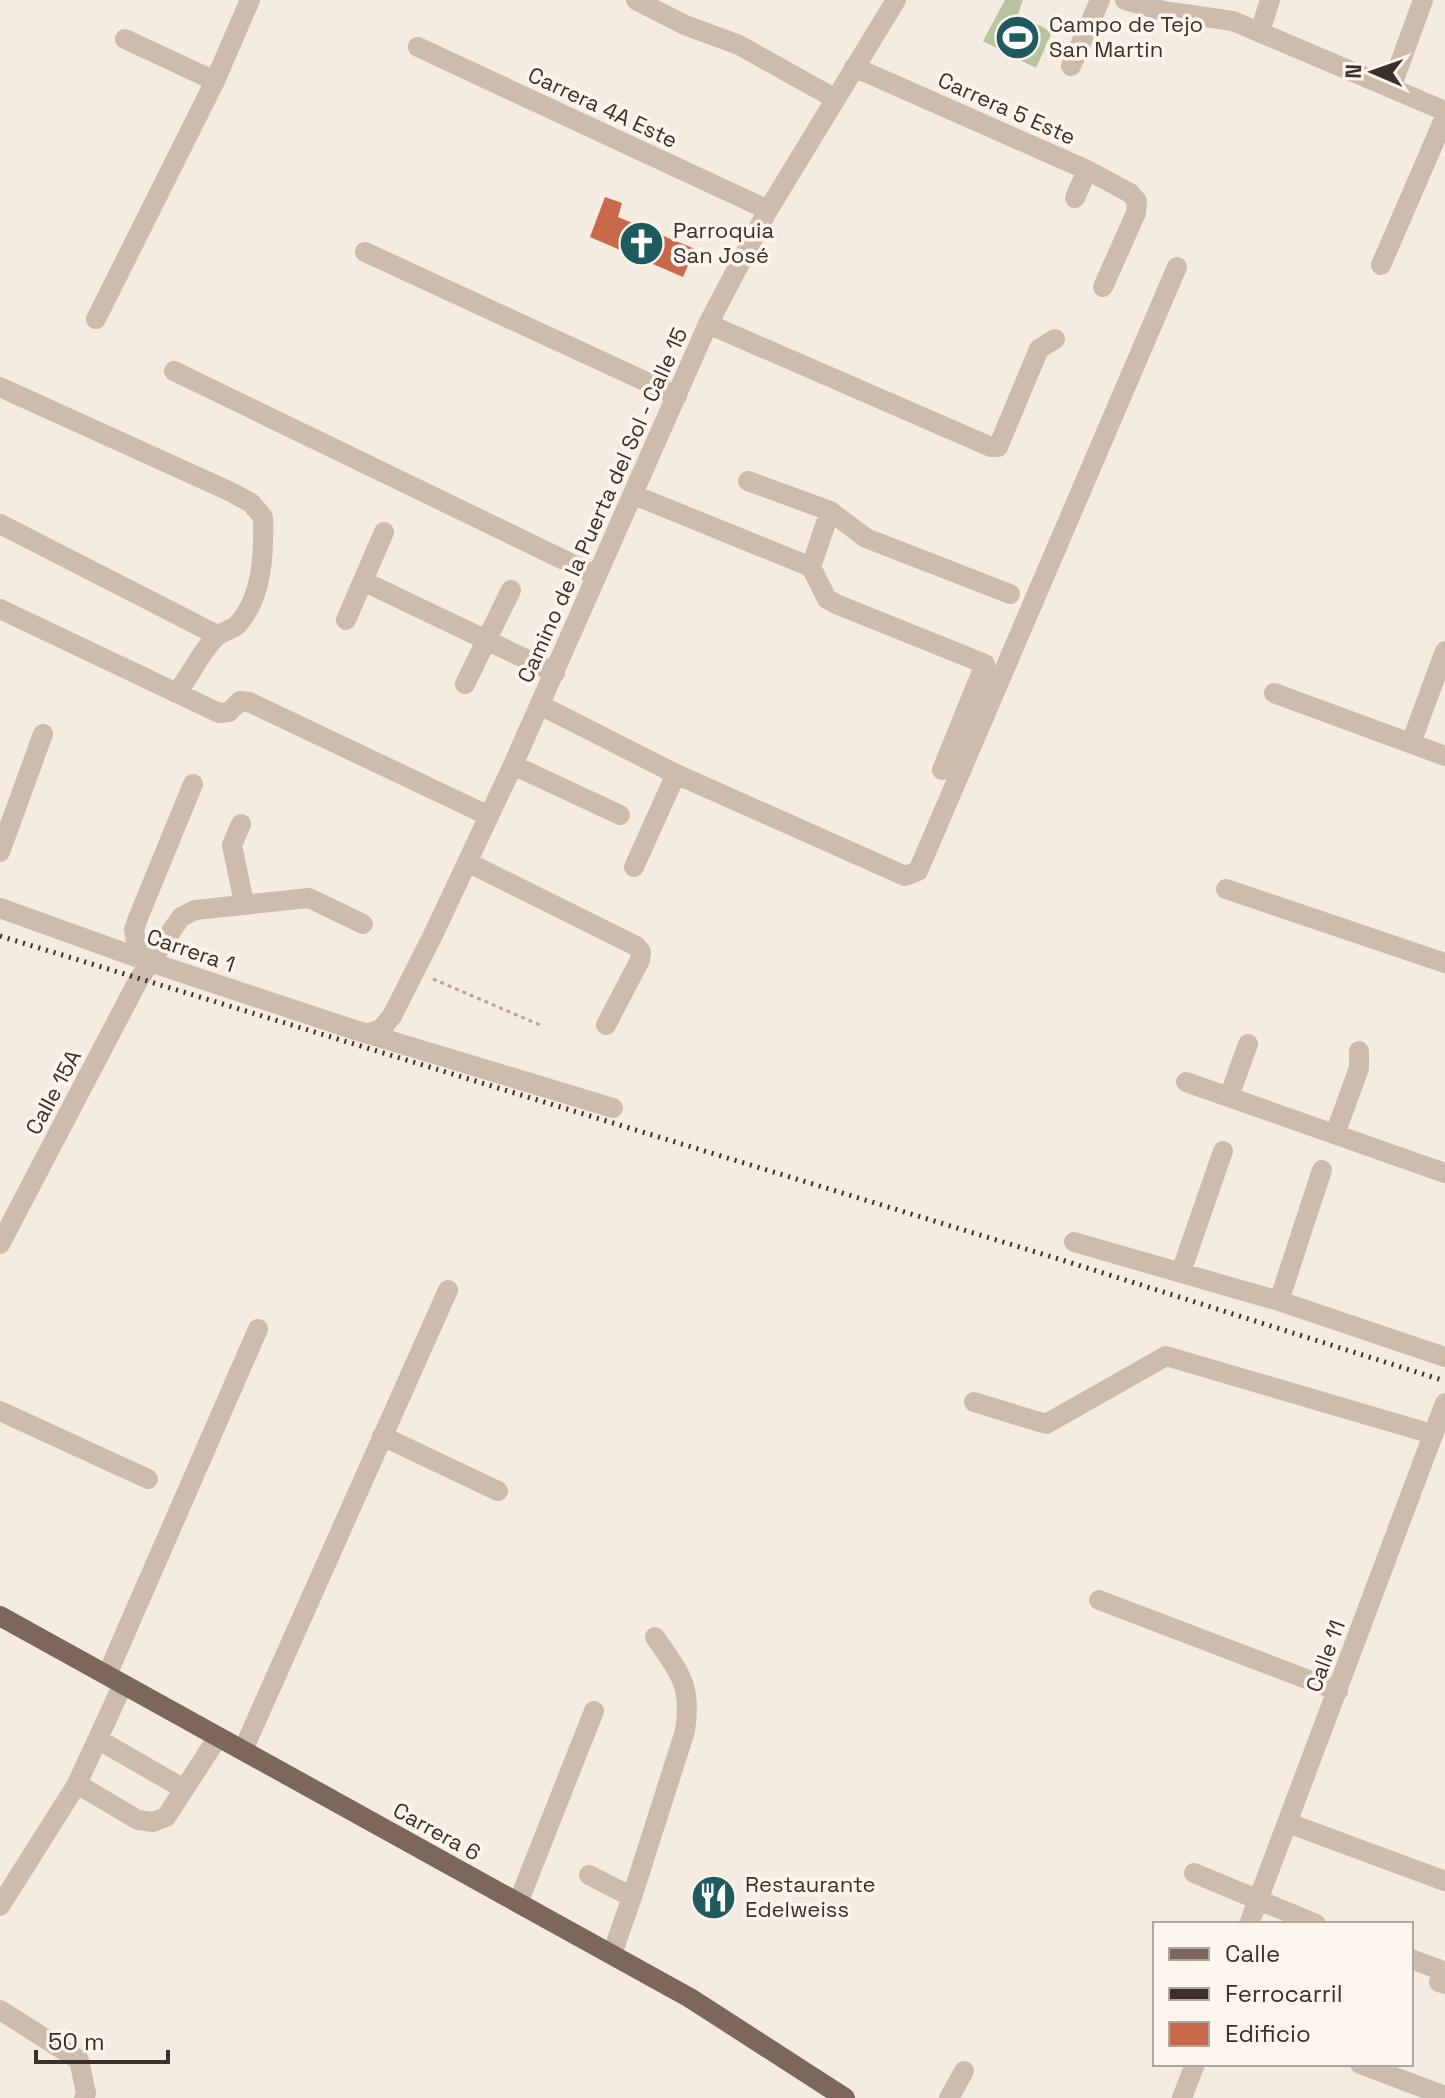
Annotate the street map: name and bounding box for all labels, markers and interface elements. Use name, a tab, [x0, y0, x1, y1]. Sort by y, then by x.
place label: Campo de Tejo San Martin	[1049, 10, 1203, 63]
sports icon: Campo de Tejo San Martin	[994, 13, 1042, 61]
north arrow	[1333, 32, 1413, 112]
street label: Carrera 4A Este	[524, 60, 682, 154]
text: N	[1339, 63, 1367, 79]
street label: Carrera 5 Este	[934, 65, 1080, 151]
place label: Parroquia San José	[673, 216, 774, 269]
church icon: Parroquia San José	[618, 219, 666, 267]
street label: Camino de la Puerta del Sol - Calle 15	[511, 323, 693, 687]
street label: Carrera 1	[143, 922, 239, 978]
street label: Calle 15A	[19, 1044, 87, 1139]
street label: Calle 11	[1299, 1616, 1351, 1696]
street label: Carrera 6	[388, 1796, 486, 1866]
place label: Restaurante Edelweiss	[745, 1870, 876, 1923]
restaurant icon: Restaurante Edelweiss	[690, 1873, 738, 1921]
legend	[1153, 1922, 1413, 2066]
text: Calle	[1225, 1938, 1280, 1969]
text: Ferrocarril	[1225, 1978, 1343, 2009]
scale bar	[36, 2014, 168, 2064]
text: Edificio	[1225, 2018, 1311, 2049]
text: 50 m	[48, 2026, 105, 2057]

